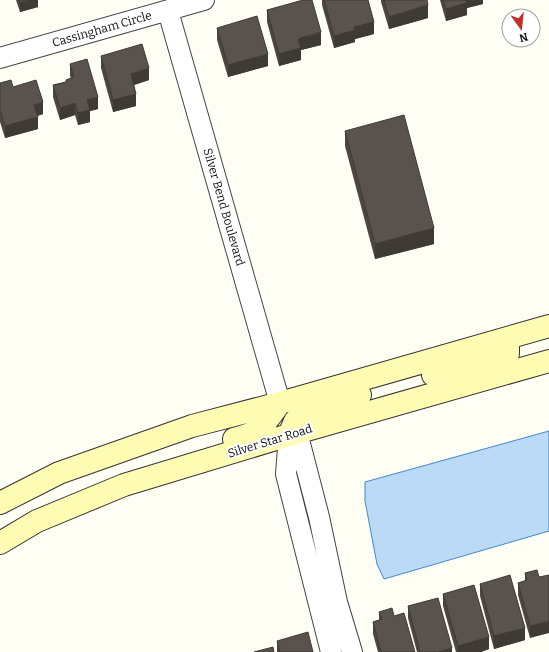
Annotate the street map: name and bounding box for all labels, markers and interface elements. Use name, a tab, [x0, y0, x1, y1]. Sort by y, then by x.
street label: Cassingham Circle	[51, 8, 153, 50]
north arrow	[501, 8, 541, 48]
text: N	[517, 30, 529, 45]
street label: Silver Bend Boulevard	[200, 147, 248, 267]
street label: Silver Star Road	[226, 421, 314, 461]

